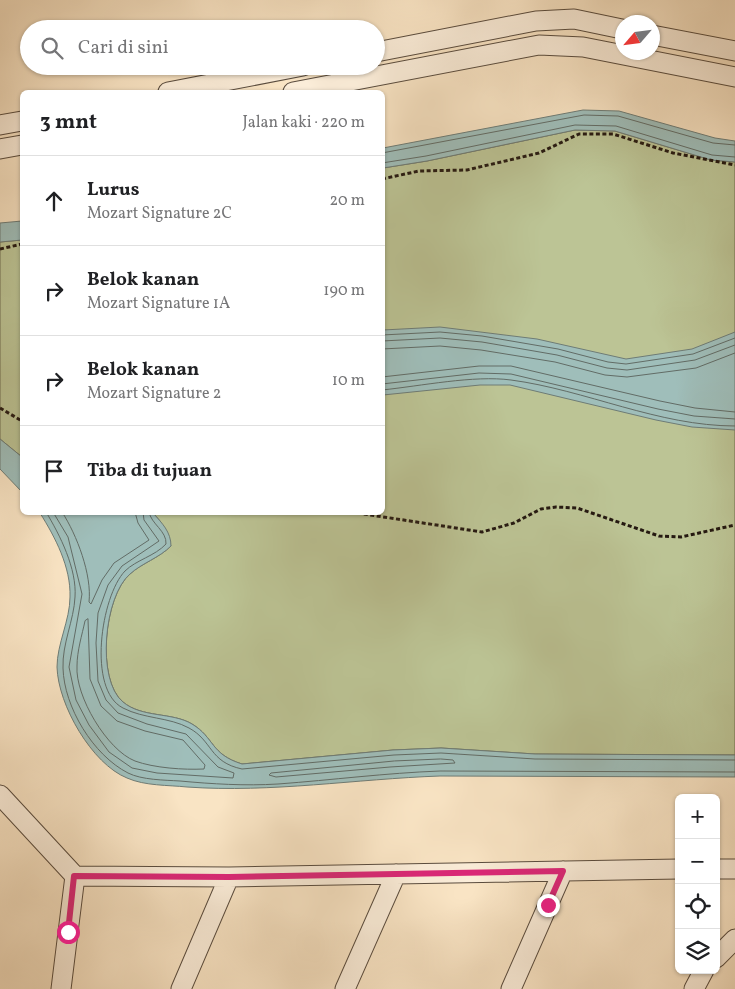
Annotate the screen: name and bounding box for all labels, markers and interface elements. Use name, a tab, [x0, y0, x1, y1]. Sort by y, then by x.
north arrow	[615, 15, 660, 60]
search box	[20, 20, 385, 75]
icon: search	[38, 34, 66, 62]
text: Cari di sini	[78, 35, 169, 61]
text: 3 mnt	[40, 108, 97, 137]
text: Jalan kaki · 220 m	[243, 112, 365, 134]
text: Lurus	[87, 177, 139, 203]
icon: ahead	[40, 187, 68, 215]
text: 20 m	[330, 190, 365, 212]
text: Mozart Signature 2C	[87, 203, 232, 225]
text: Belok kanan	[87, 267, 199, 293]
icon: right	[40, 277, 68, 305]
text: 190 m	[323, 280, 365, 302]
text: Mozart Signature 1A	[87, 293, 230, 315]
text: Belok kanan	[87, 357, 199, 383]
icon: right	[40, 367, 68, 395]
text: 10 m	[332, 370, 365, 392]
text: Mozart Signature 2	[87, 383, 221, 405]
icon: arrive	[40, 457, 68, 485]
text: Tiba di tujuan	[87, 458, 212, 484]
map controls	[675, 794, 720, 974]
button: +	[675, 794, 720, 839]
button: −	[675, 839, 720, 884]
button: locate	[675, 884, 720, 929]
route end	[537, 894, 560, 917]
route start	[57, 921, 80, 944]
button: layers	[675, 929, 720, 974]

